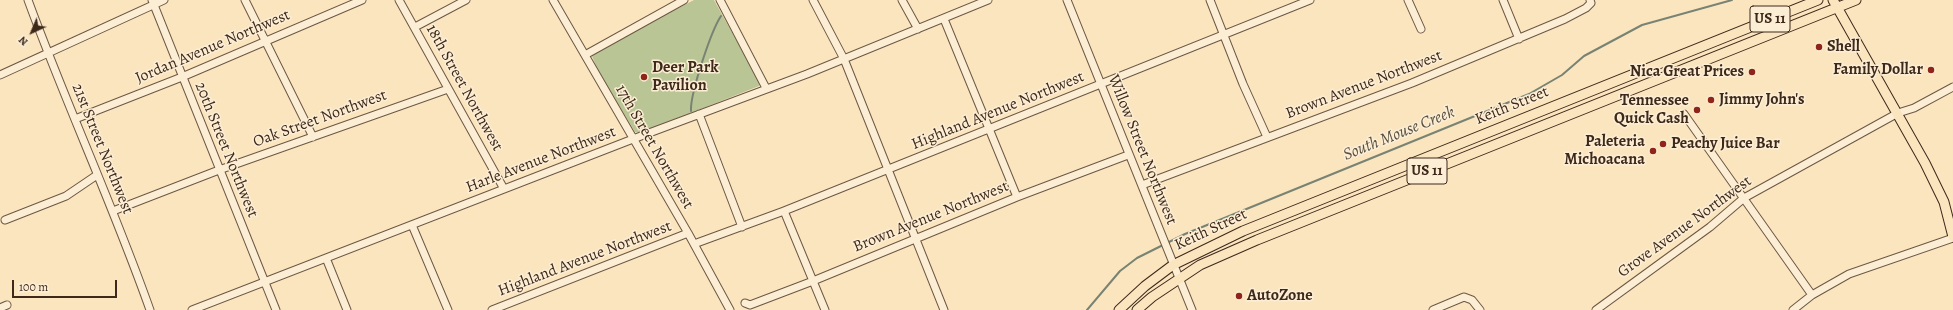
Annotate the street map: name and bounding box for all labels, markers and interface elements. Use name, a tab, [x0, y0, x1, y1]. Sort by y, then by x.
street label: Jordan Avenue Northwest	[133, 6, 293, 88]
road number: US 11	[1750, 6, 1790, 32]
north arrow	[12, 12, 52, 52]
street label: 18th Street Northwest	[421, 21, 507, 155]
text: N	[15, 33, 31, 49]
place label: Shell	[1827, 37, 1860, 57]
marker: Shell	[1814, 42, 1824, 52]
street label: Brown Avenue Northwest	[1283, 46, 1445, 124]
place label: Deer Park Pavilion	[652, 58, 719, 96]
place label: Family Dollar	[1833, 60, 1923, 80]
place label: Nica Great Prices	[1630, 62, 1744, 82]
marker: Family Dollar	[1926, 65, 1936, 75]
marker: Nica Great Prices	[1747, 67, 1757, 77]
street label: Highland Avenue Northwest	[909, 68, 1087, 154]
marker: Deer Park Pavilion	[639, 72, 649, 82]
street label: Willow Street Northwest	[1103, 72, 1181, 228]
street label: 20th Street Northwest	[190, 79, 262, 221]
street label: 21st Street Northwest	[67, 81, 137, 217]
street label: 17th Street Northwest	[611, 81, 697, 213]
street label: Keith Street	[1472, 83, 1552, 129]
street label: Oak Street Northwest	[251, 86, 389, 152]
place label: Jimmy John's	[1719, 90, 1805, 110]
place label: Tennessee Quick Cash	[1614, 91, 1689, 129]
marker: Jimmy John's	[1706, 95, 1716, 105]
water label: South Mouse Creek	[1340, 102, 1458, 166]
marker: Tennessee Quick Cash	[1692, 105, 1702, 115]
street label: Harle Avenue Northwest	[463, 123, 619, 197]
place label: Paleteria Michoacana	[1564, 132, 1645, 170]
place label: Peachy Juice Bar	[1671, 134, 1780, 154]
marker: Peachy Juice Bar	[1658, 139, 1668, 149]
marker: Paleteria Michoacana	[1648, 146, 1658, 156]
road number: US 11	[1407, 158, 1447, 184]
street label: Grove Avenue Northwest	[1614, 172, 1756, 282]
street label: Brown Avenue Northwest	[851, 177, 1011, 257]
street label: Keith Street	[1172, 205, 1250, 255]
street label: Highland Avenue Northwest	[495, 217, 675, 301]
scale bar	[14, 272, 119, 298]
text: 100 m	[19, 279, 48, 295]
place label: AutoZone	[1247, 286, 1313, 306]
marker: AutoZone	[1234, 291, 1244, 301]

